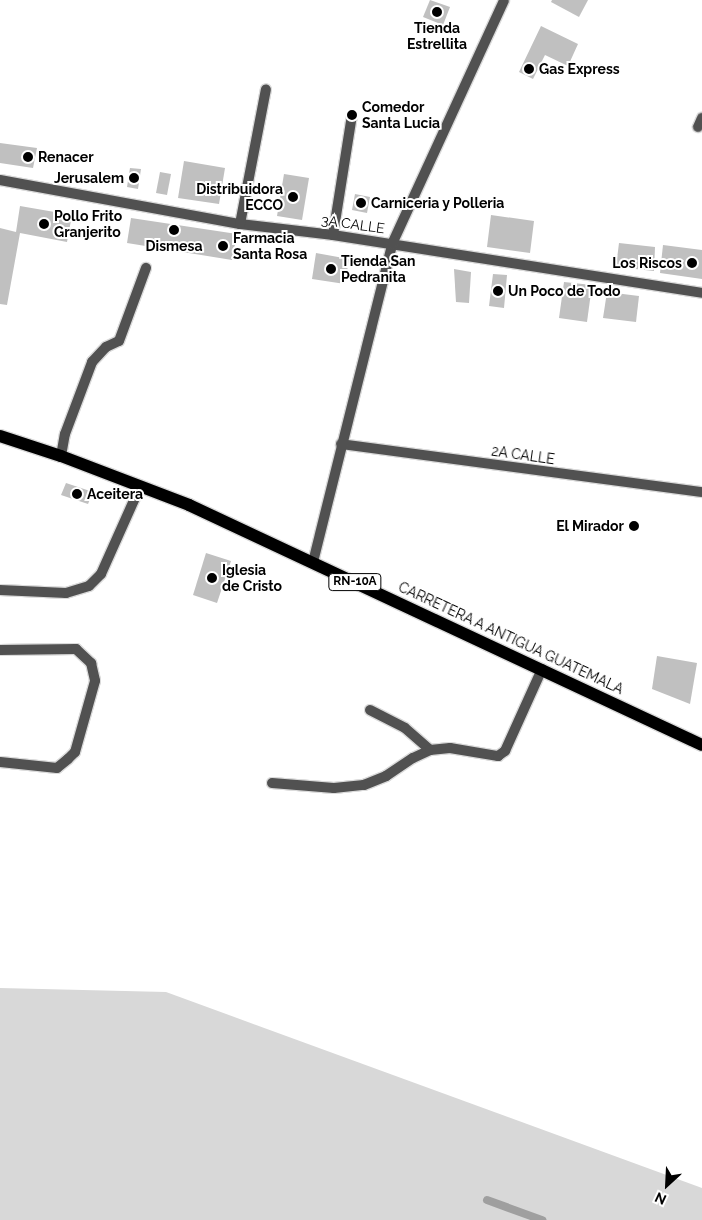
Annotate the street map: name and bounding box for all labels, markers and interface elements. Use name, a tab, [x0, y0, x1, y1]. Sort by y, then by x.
marker: Tienda Estrellita	[431, 6, 443, 18]
place label: Tienda Estrellita	[407, 20, 467, 52]
place label: Gas Express	[539, 61, 620, 77]
marker: Gas Express	[523, 63, 535, 75]
place label: Comedor Santa Lucia	[362, 99, 440, 132]
marker: Comedor Santa Lucia	[346, 109, 358, 121]
place label: Renacer	[38, 149, 94, 165]
marker: Renacer	[22, 151, 34, 163]
place label: Jerusalem	[54, 170, 124, 186]
marker: Jerusalem	[128, 172, 140, 184]
place label: Distribuidora ECCO	[196, 181, 283, 213]
marker: Distribuidora ECCO	[287, 191, 299, 203]
place label: Carniceria y Polleria	[371, 195, 505, 211]
marker: Carniceria y Polleria	[355, 197, 367, 209]
place label: Pollo Frito Granjerito	[54, 208, 122, 240]
street label: 3A CALLE	[320, 211, 386, 237]
marker: Pollo Frito Granjerito	[38, 218, 50, 230]
marker: Dismesa	[168, 224, 180, 236]
place label: Farmacia Santa Rosa	[233, 230, 307, 262]
place label: Dismesa	[146, 238, 202, 254]
marker: Farmacia Santa Rosa	[217, 240, 229, 252]
place label: Tienda San Pedranita	[341, 253, 416, 286]
place label: Los Riscos	[612, 255, 682, 271]
marker: Los Riscos	[686, 257, 698, 269]
marker: Tienda San Pedranita	[325, 263, 337, 275]
place label: Un Poco de Todo	[508, 283, 621, 299]
marker: Un Poco de Todo	[492, 285, 504, 297]
street label: 2A CALLE	[490, 442, 556, 468]
place label: Aceitera	[87, 486, 143, 502]
marker: Aceitera	[71, 488, 83, 500]
place label: El Mirador	[556, 518, 624, 534]
marker: El Mirador	[628, 520, 640, 532]
place label: Iglesia de Cristo	[222, 562, 282, 594]
marker: Iglesia de Cristo	[206, 572, 218, 584]
road number: RN-10A	[328, 572, 382, 592]
street label: CARRETERA A ANTIGUA GUATEMALA	[395, 578, 627, 698]
north arrow	[642, 1160, 692, 1210]
text: N	[652, 1189, 669, 1208]

